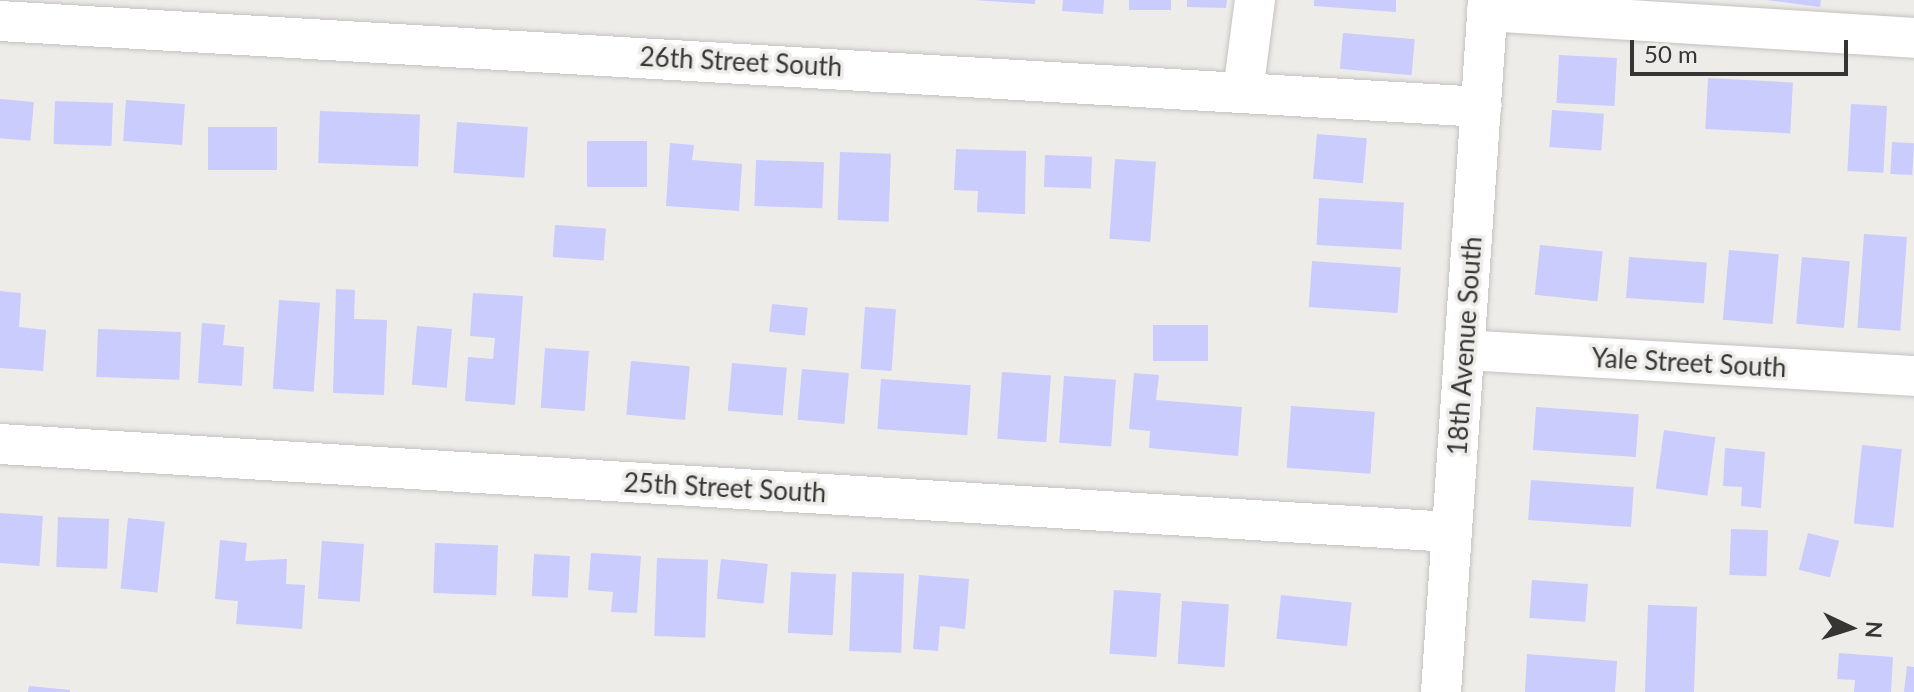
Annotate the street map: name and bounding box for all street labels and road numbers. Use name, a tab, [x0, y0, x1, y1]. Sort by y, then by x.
street label: 26th Street South	[639, 41, 843, 83]
street label: 18th Avenue South	[1442, 235, 1488, 457]
street label: Yale Street South	[1591, 342, 1787, 384]
street label: 25th Street South	[623, 467, 827, 509]

